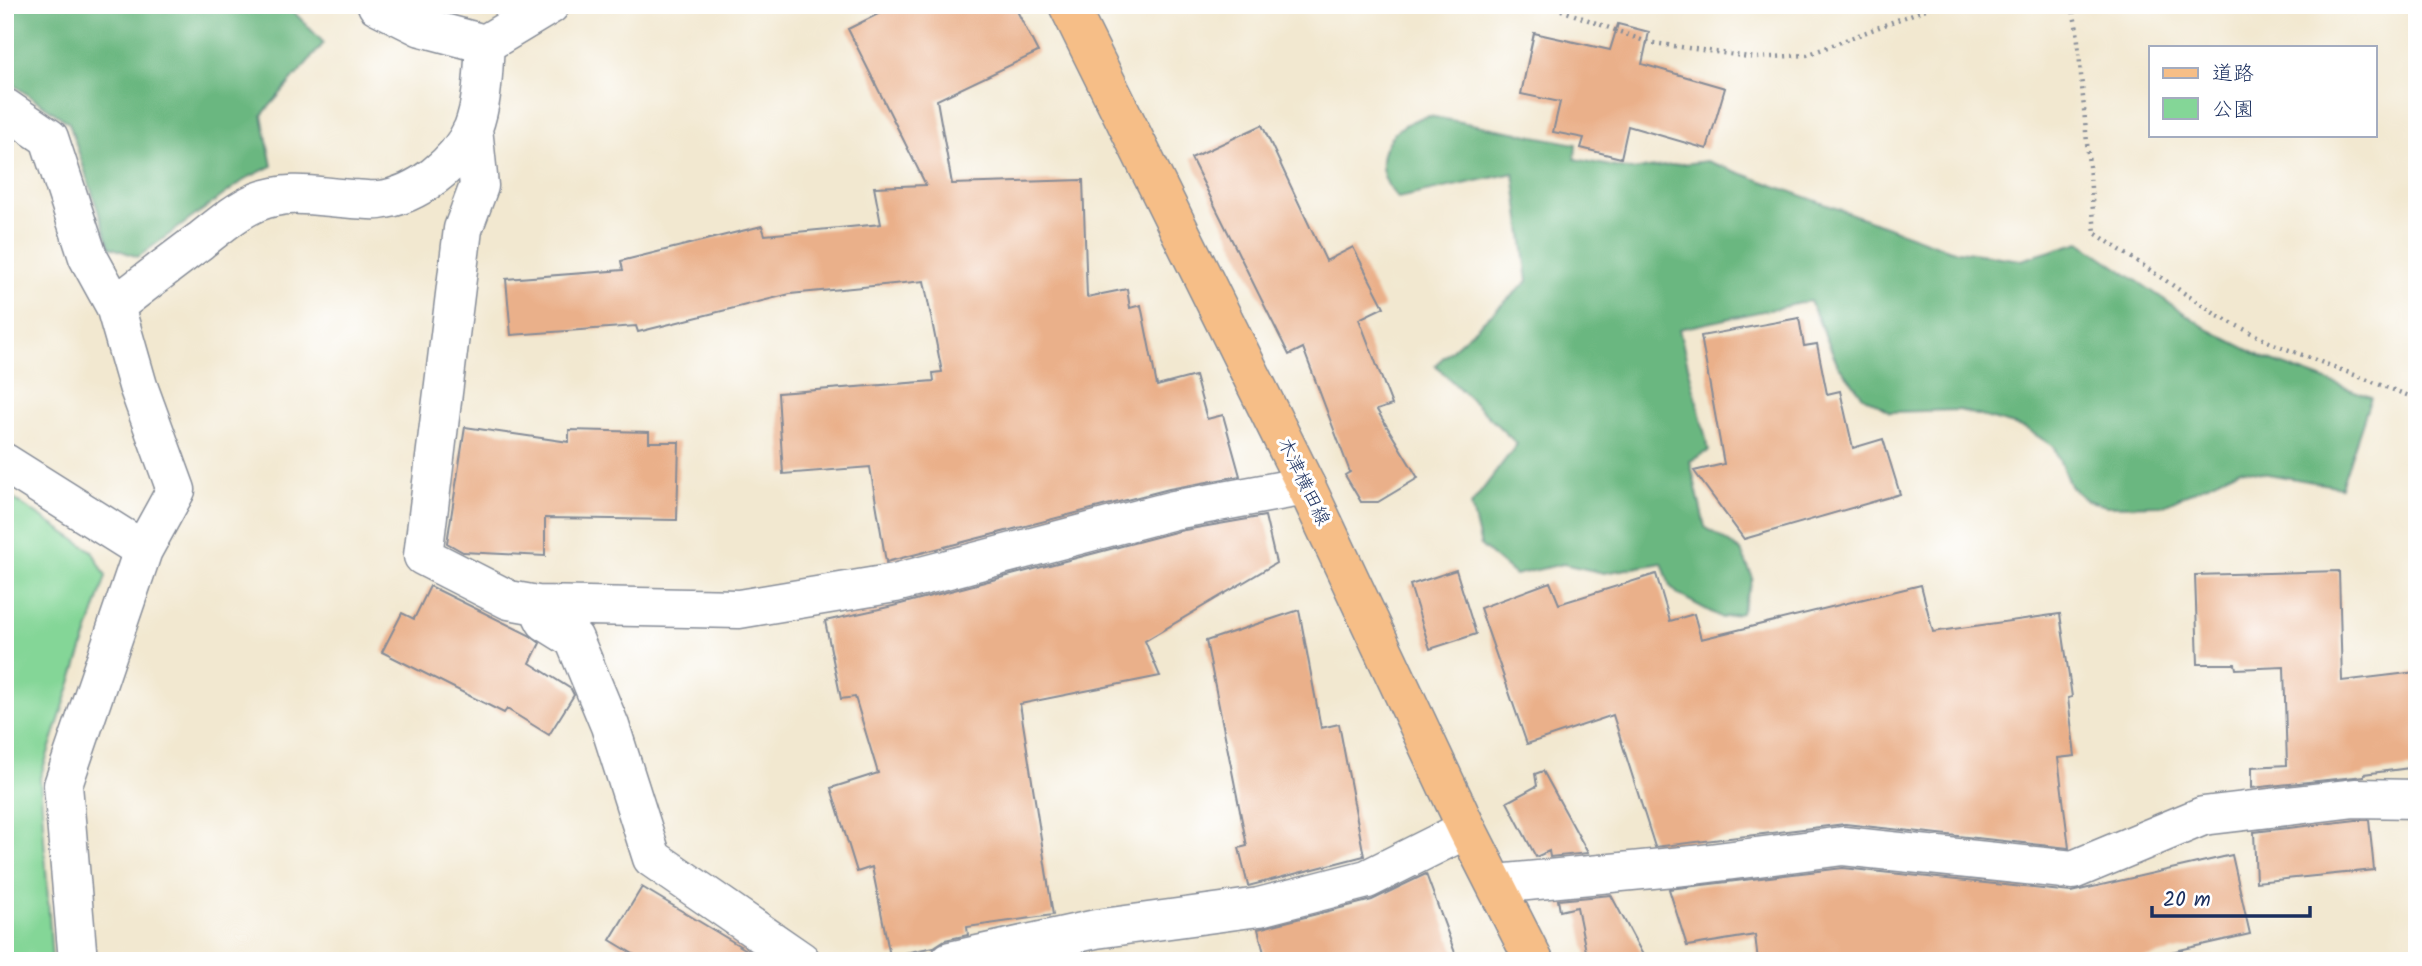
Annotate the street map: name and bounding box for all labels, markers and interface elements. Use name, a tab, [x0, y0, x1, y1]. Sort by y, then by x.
legend	[2149, 46, 2376, 136]
text: 道路	[2212, 58, 2254, 91]
text: 公園	[2212, 94, 2254, 127]
street label: 木津横田線	[1269, 433, 1337, 531]
scale bar	[2152, 875, 2310, 919]
text: 20 m	[2163, 884, 2211, 917]

